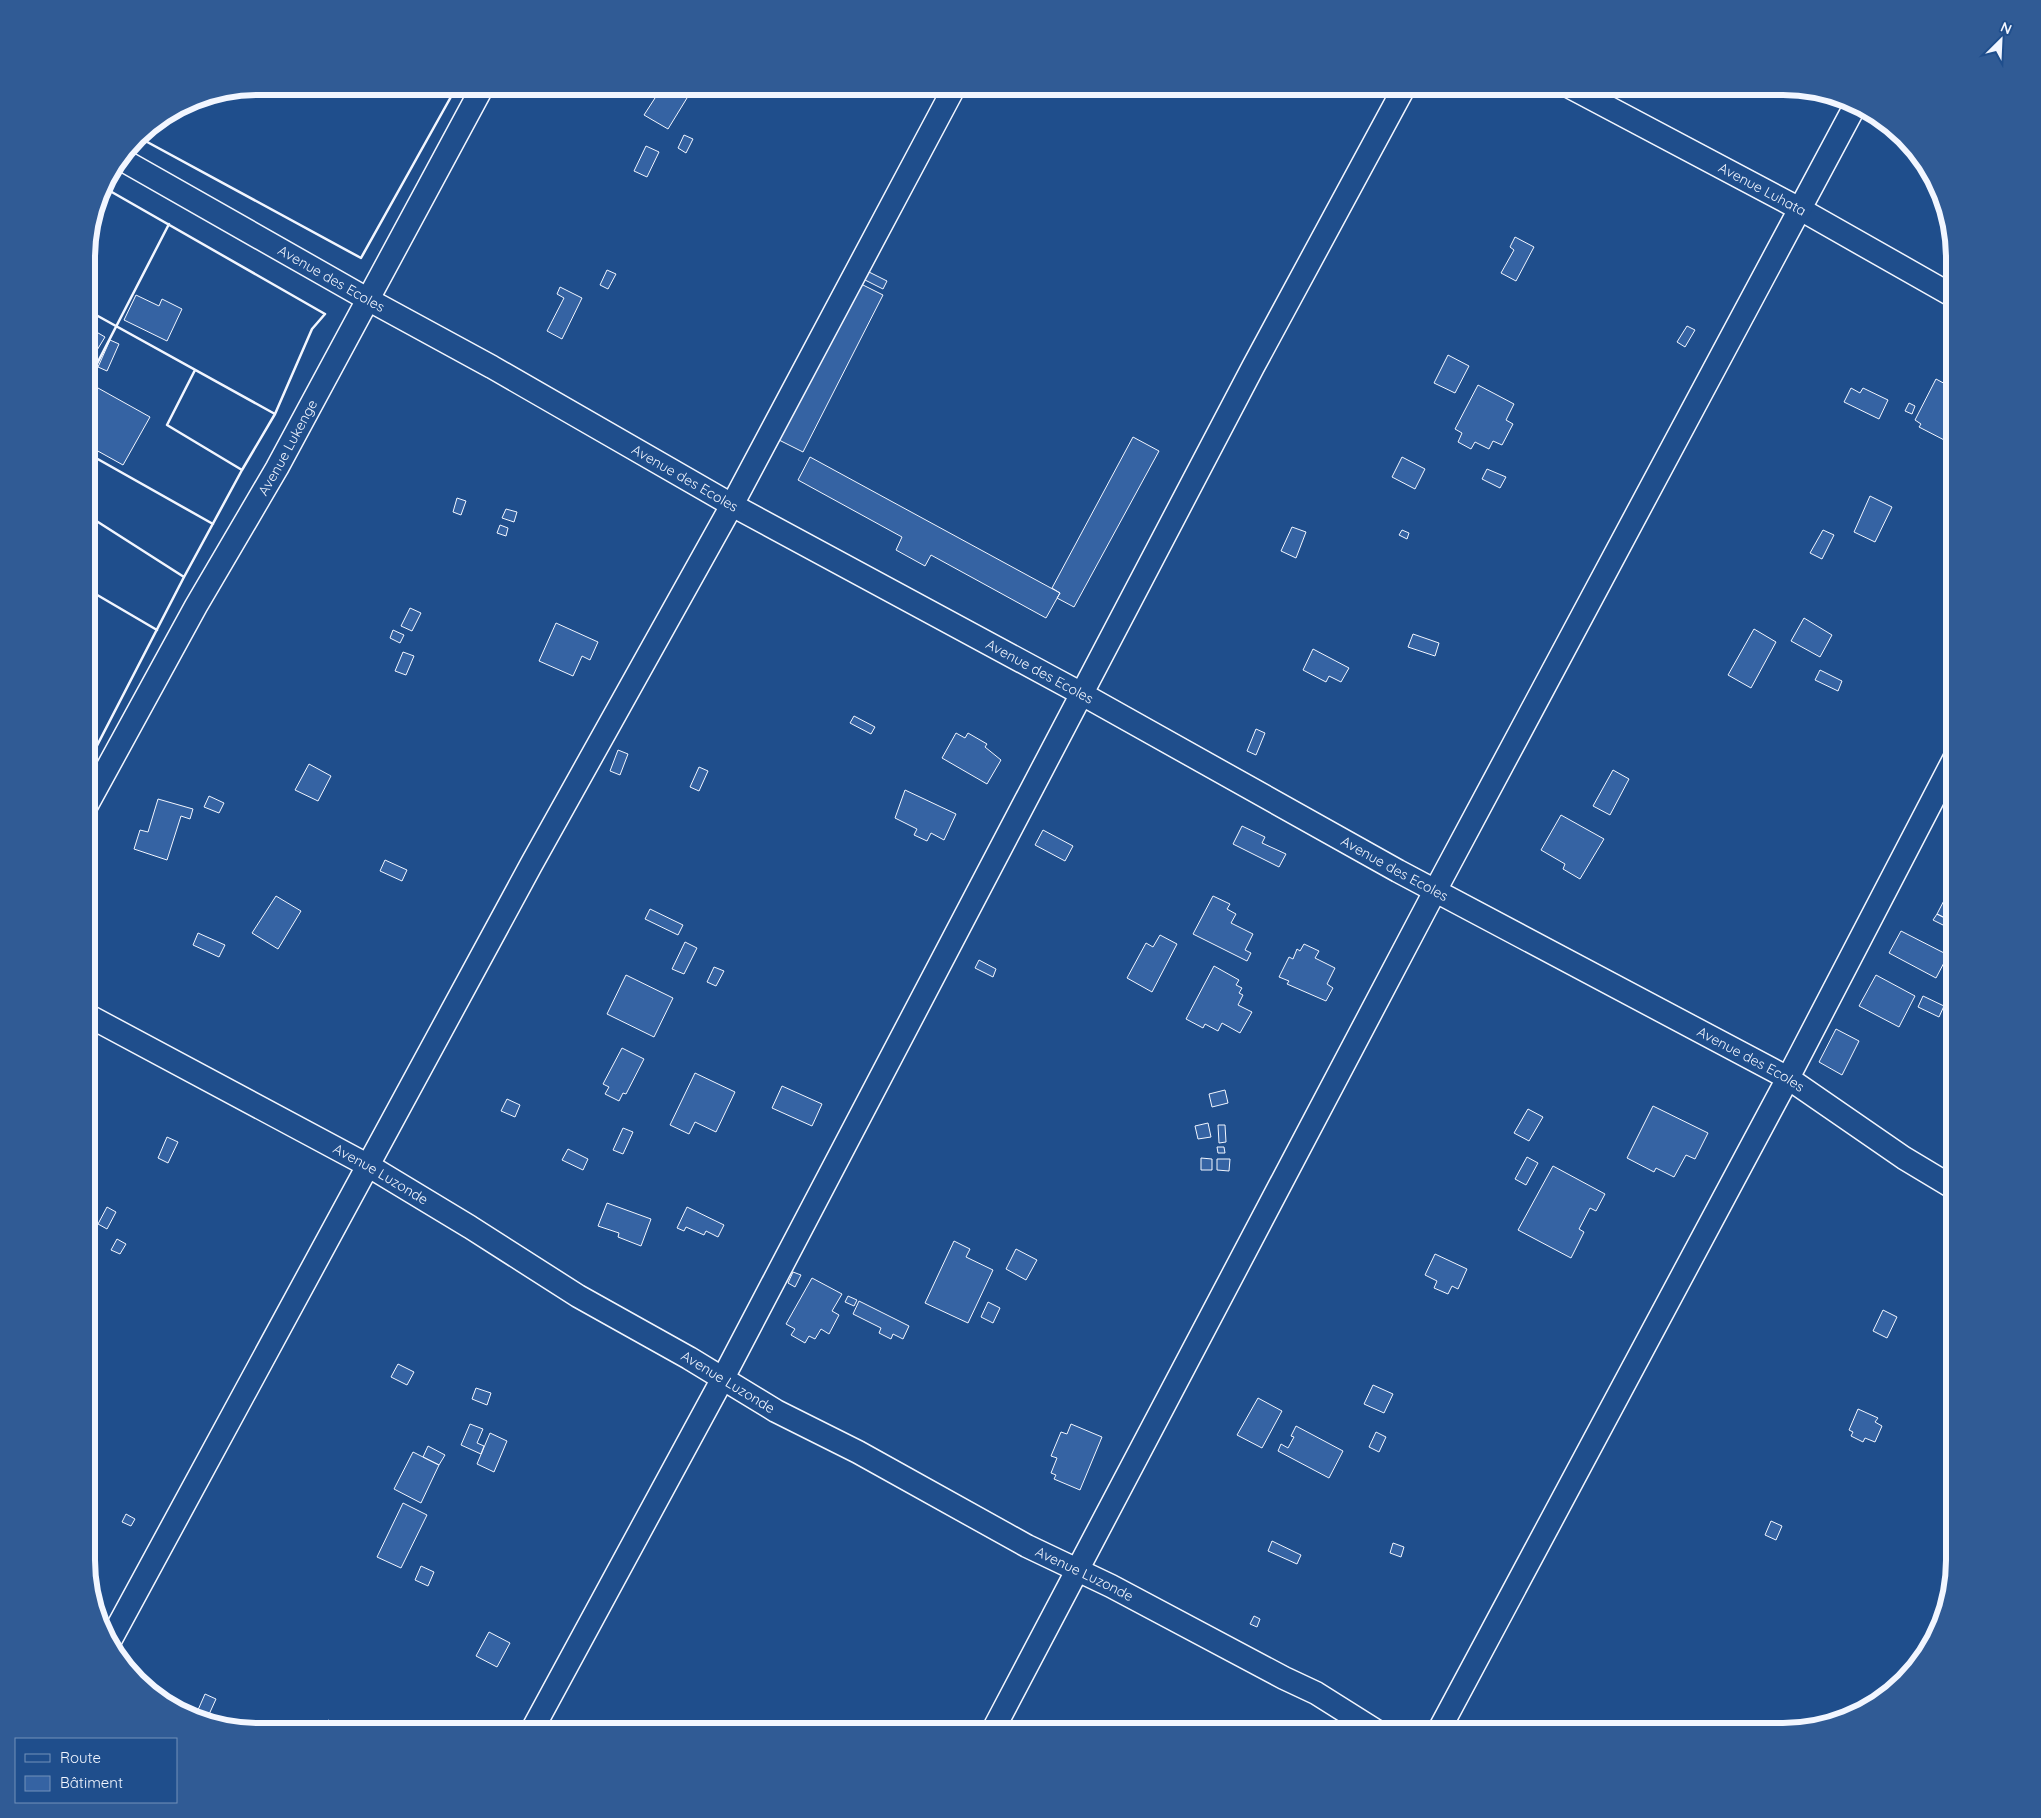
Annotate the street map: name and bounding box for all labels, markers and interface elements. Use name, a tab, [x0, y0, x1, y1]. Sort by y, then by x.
north arrow	[1976, 15, 2026, 65]
text: N	[1998, 18, 2015, 38]
street label: Avenue Luhata	[1715, 158, 1810, 220]
street label: Avenue des Ecoles	[275, 241, 388, 316]
street label: Avenue Lukenge	[254, 396, 321, 499]
street label: Avenue des Ecoles	[629, 440, 741, 516]
street label: Avenue des Ecoles	[983, 635, 1097, 708]
street label: Avenue des Ecoles	[1338, 832, 1451, 905]
street label: Avenue des Ecoles	[1694, 1022, 1808, 1096]
street label: Avenue Luzonde	[330, 1140, 431, 1209]
street label: Avenue Luzonde	[678, 1346, 778, 1417]
street label: Avenue Luzonde	[1033, 1542, 1137, 1605]
legend	[15, 1738, 178, 1803]
text: Route	[60, 1748, 101, 1767]
text: Bâtiment	[60, 1773, 123, 1792]

